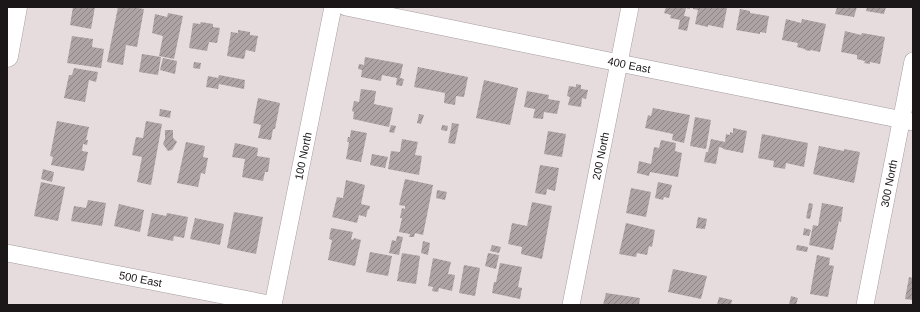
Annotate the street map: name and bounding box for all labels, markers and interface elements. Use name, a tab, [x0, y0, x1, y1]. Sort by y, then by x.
street label: 400 East	[607, 55, 652, 75]
street label: 100 North	[292, 131, 314, 181]
street label: 200 North	[590, 131, 611, 181]
street label: 300 North	[878, 158, 899, 208]
street label: 500 East	[118, 269, 163, 289]

